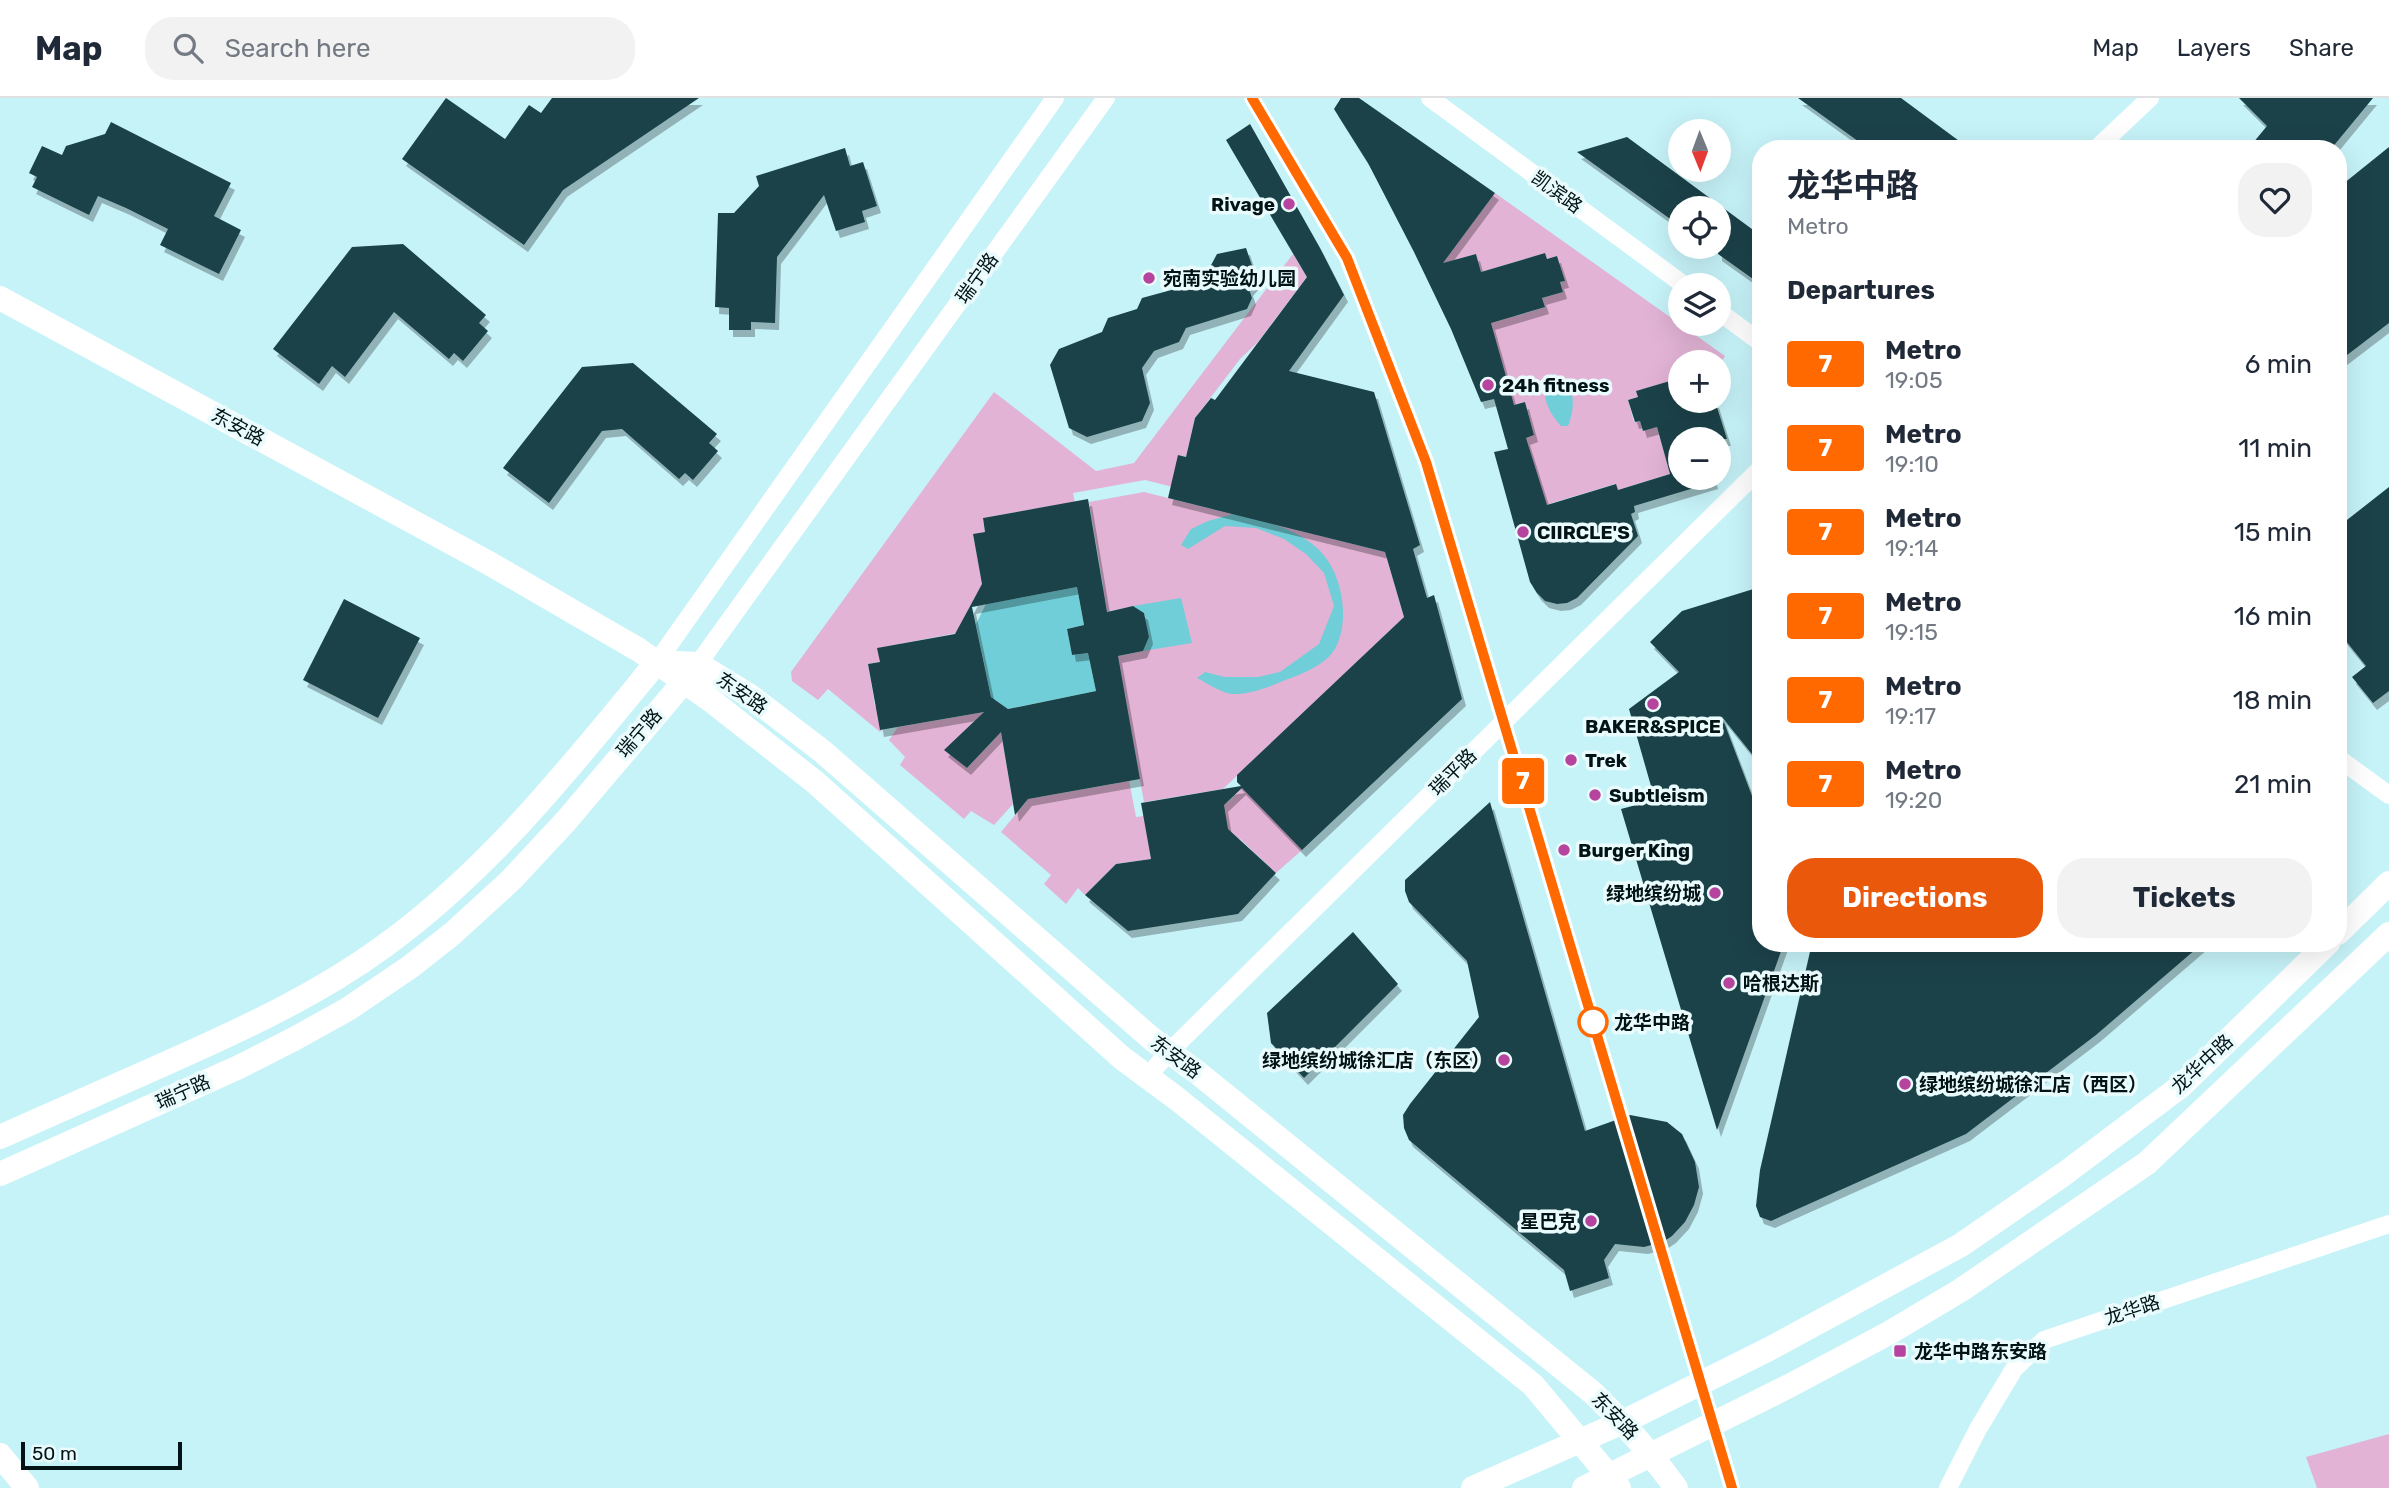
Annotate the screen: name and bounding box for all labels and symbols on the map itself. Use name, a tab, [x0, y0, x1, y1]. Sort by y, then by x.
north arrow	[1668, 119, 1731, 182]
street label: 凯滨路	[1527, 166, 1587, 218]
place label: Rivage	[1211, 193, 1275, 216]
marker: Rivage	[1281, 196, 1297, 212]
street label: 瑞宁路	[951, 248, 1003, 308]
place label: 宛南实验幼儿园	[1163, 267, 1296, 290]
marker: 宛南实验幼儿园	[1141, 270, 1157, 286]
place label: 24h fitness	[1502, 374, 1610, 397]
marker: 24h fitness	[1480, 377, 1496, 393]
street label: 东安路	[207, 403, 269, 451]
place label: CIIRCLE'S	[1537, 521, 1630, 544]
marker: CIIRCLE'S	[1515, 524, 1531, 540]
street label: 东安路	[712, 667, 772, 719]
marker: BAKER&SPICE	[1645, 696, 1661, 712]
street label: 瑞宁路	[612, 704, 666, 762]
place label: BAKER&SPICE	[1585, 715, 1721, 738]
street label: 瑞平路	[1425, 744, 1481, 800]
place label: Trek	[1585, 749, 1627, 772]
marker: Trek	[1563, 752, 1579, 768]
line badge: 7	[1500, 758, 1546, 804]
place label: Subtleism	[1609, 784, 1705, 807]
marker: Subtleism	[1587, 787, 1603, 803]
place label: Burger King	[1578, 839, 1690, 862]
marker: Burger King	[1556, 842, 1572, 858]
place label: 绿地缤纷城	[1606, 882, 1701, 905]
marker: 绿地缤纷城	[1707, 885, 1723, 901]
place label: 哈根达斯	[1743, 972, 1819, 995]
marker: 哈根达斯	[1721, 975, 1737, 991]
marker: 龙华中路	[1578, 1007, 1608, 1037]
place label: 龙华中路	[1614, 1011, 1690, 1034]
street label: 龙华中路	[2166, 1030, 2238, 1098]
street label: 东安路	[1146, 1031, 1206, 1083]
place label: 绿地缤纷城徐汇店（东区）	[1262, 1049, 1490, 1072]
marker: 绿地缤纷城徐汇店（东区）	[1496, 1052, 1512, 1068]
street label: 瑞宁路	[152, 1070, 214, 1114]
place label: 绿地缤纷城徐汇店（西区）	[1919, 1073, 2147, 1096]
marker: 绿地缤纷城徐汇店（西区）	[1897, 1076, 1913, 1092]
place label: 星巴克	[1520, 1210, 1577, 1233]
marker: 星巴克	[1583, 1213, 1599, 1229]
street label: 龙华路	[2101, 1290, 2163, 1330]
place label: 龙华中路东安路	[1914, 1340, 2047, 1363]
marker: 龙华中路东安路	[1892, 1343, 1908, 1359]
street label: 东安路	[1587, 1388, 1643, 1444]
scale bar	[21, 1439, 182, 1471]

